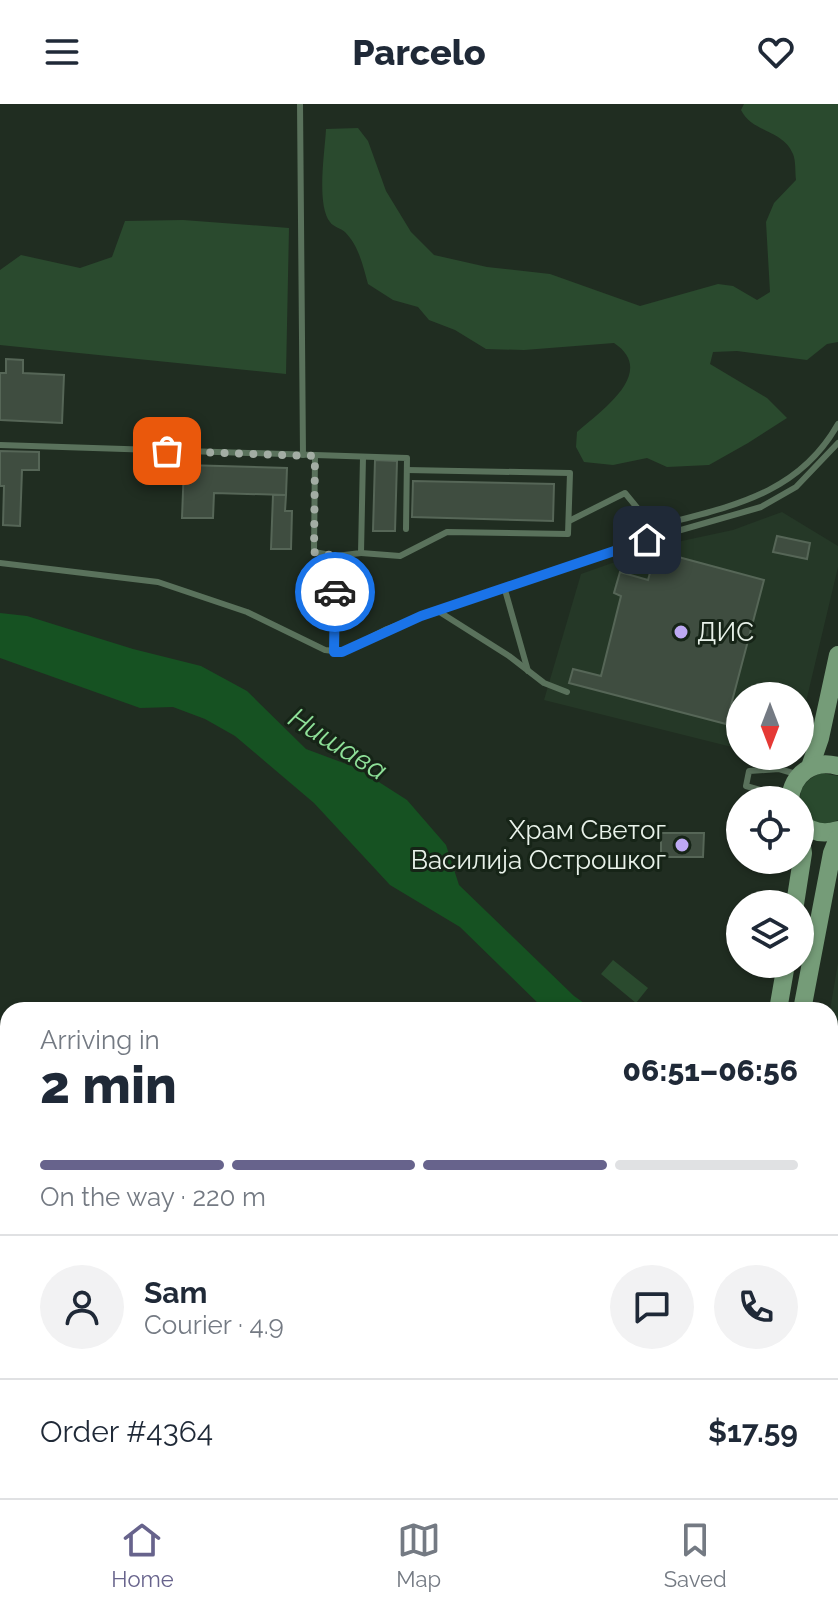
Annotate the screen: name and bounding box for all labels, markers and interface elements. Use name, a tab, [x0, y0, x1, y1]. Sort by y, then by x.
icon: menu	[40, 30, 84, 74]
icon: heart	[754, 30, 798, 74]
text: Parcelo	[352, 31, 486, 73]
pin	[133, 417, 201, 485]
icon: bag	[145, 429, 189, 473]
pin	[613, 506, 681, 574]
icon: home	[625, 518, 669, 562]
courier	[295, 552, 375, 632]
icon: car	[313, 570, 357, 614]
place label: ДИС	[697, 617, 754, 647]
marker: ДИС	[672, 623, 690, 641]
north arrow	[726, 682, 814, 770]
map controls	[726, 682, 814, 978]
water label: Нишава	[283, 701, 393, 787]
button: locate	[726, 786, 814, 874]
place label: Храм Светог Василија Острошког	[411, 815, 666, 875]
marker: Храм Светог Василија Острошког	[673, 836, 691, 854]
button: layers	[726, 890, 814, 978]
text: Arriving in	[40, 1025, 160, 1055]
text: 06:51–06:56	[623, 1053, 798, 1088]
text: 2 min	[40, 1054, 177, 1115]
text: On the way · 220 m	[40, 1182, 266, 1212]
button: person	[40, 1265, 124, 1349]
button: chat	[610, 1265, 694, 1349]
button: phone	[714, 1265, 798, 1349]
text: Sam	[144, 1275, 207, 1310]
text: Courier · 4.9	[144, 1310, 284, 1340]
text: Order #4364	[40, 1414, 213, 1449]
text: $17.59	[708, 1414, 798, 1449]
tab: Home	[111, 1518, 174, 1592]
tab: Map	[396, 1518, 441, 1592]
tab: Saved	[664, 1518, 727, 1592]

